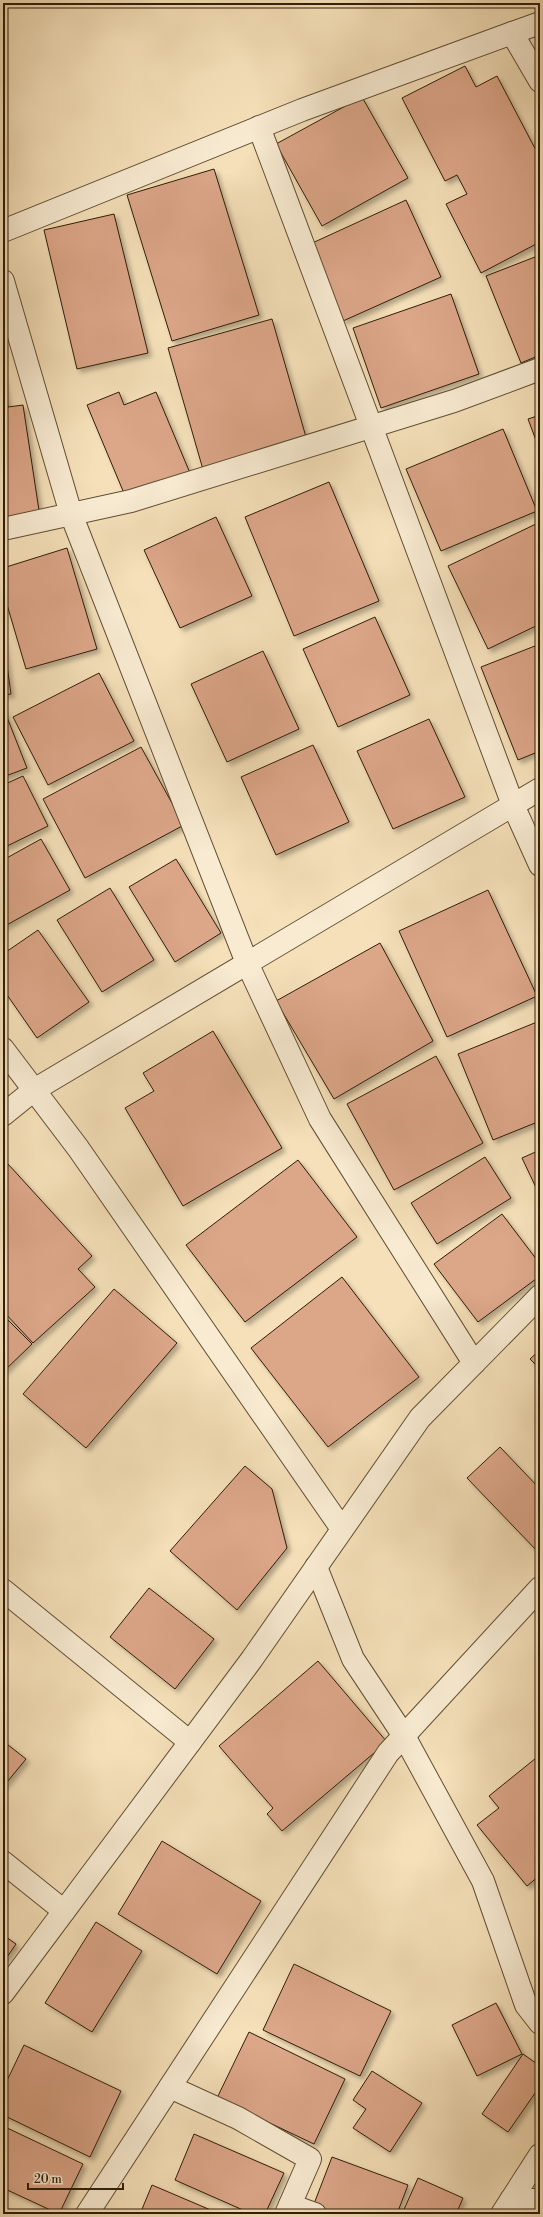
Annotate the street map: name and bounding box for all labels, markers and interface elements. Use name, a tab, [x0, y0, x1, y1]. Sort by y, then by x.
scale bar	[28, 2165, 123, 2191]
text: 20 m	[34, 2172, 62, 2187]

